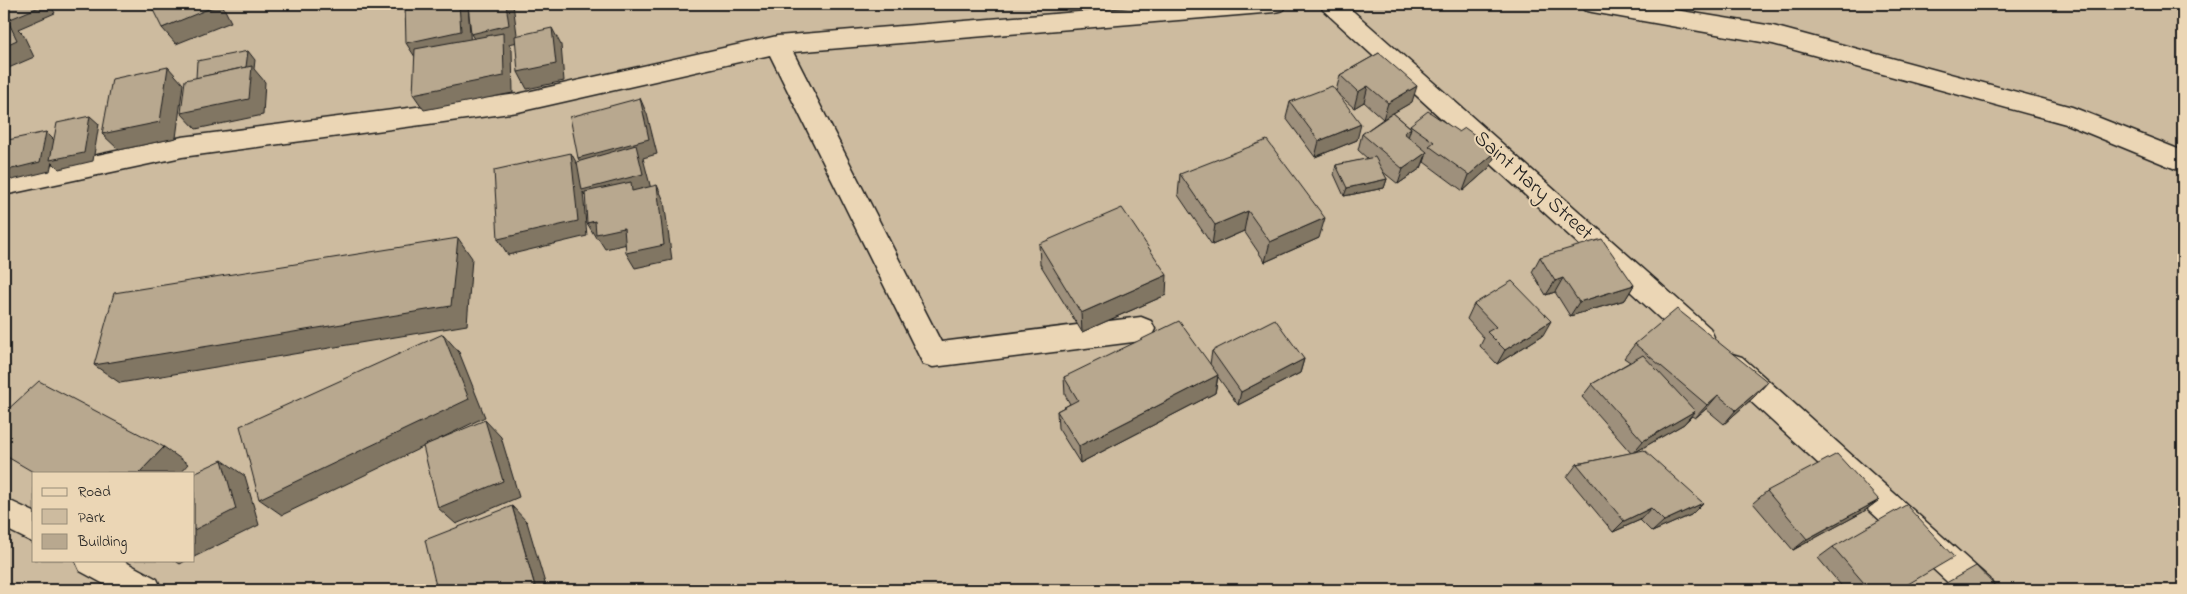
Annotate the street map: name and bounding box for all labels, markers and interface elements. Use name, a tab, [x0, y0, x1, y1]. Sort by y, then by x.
street label: Saint Mary Street	[1465, 124, 1599, 249]
legend	[32, 472, 195, 562]
text: Road	[78, 481, 111, 503]
text: Park	[78, 507, 106, 529]
text: Building	[77, 531, 127, 554]

